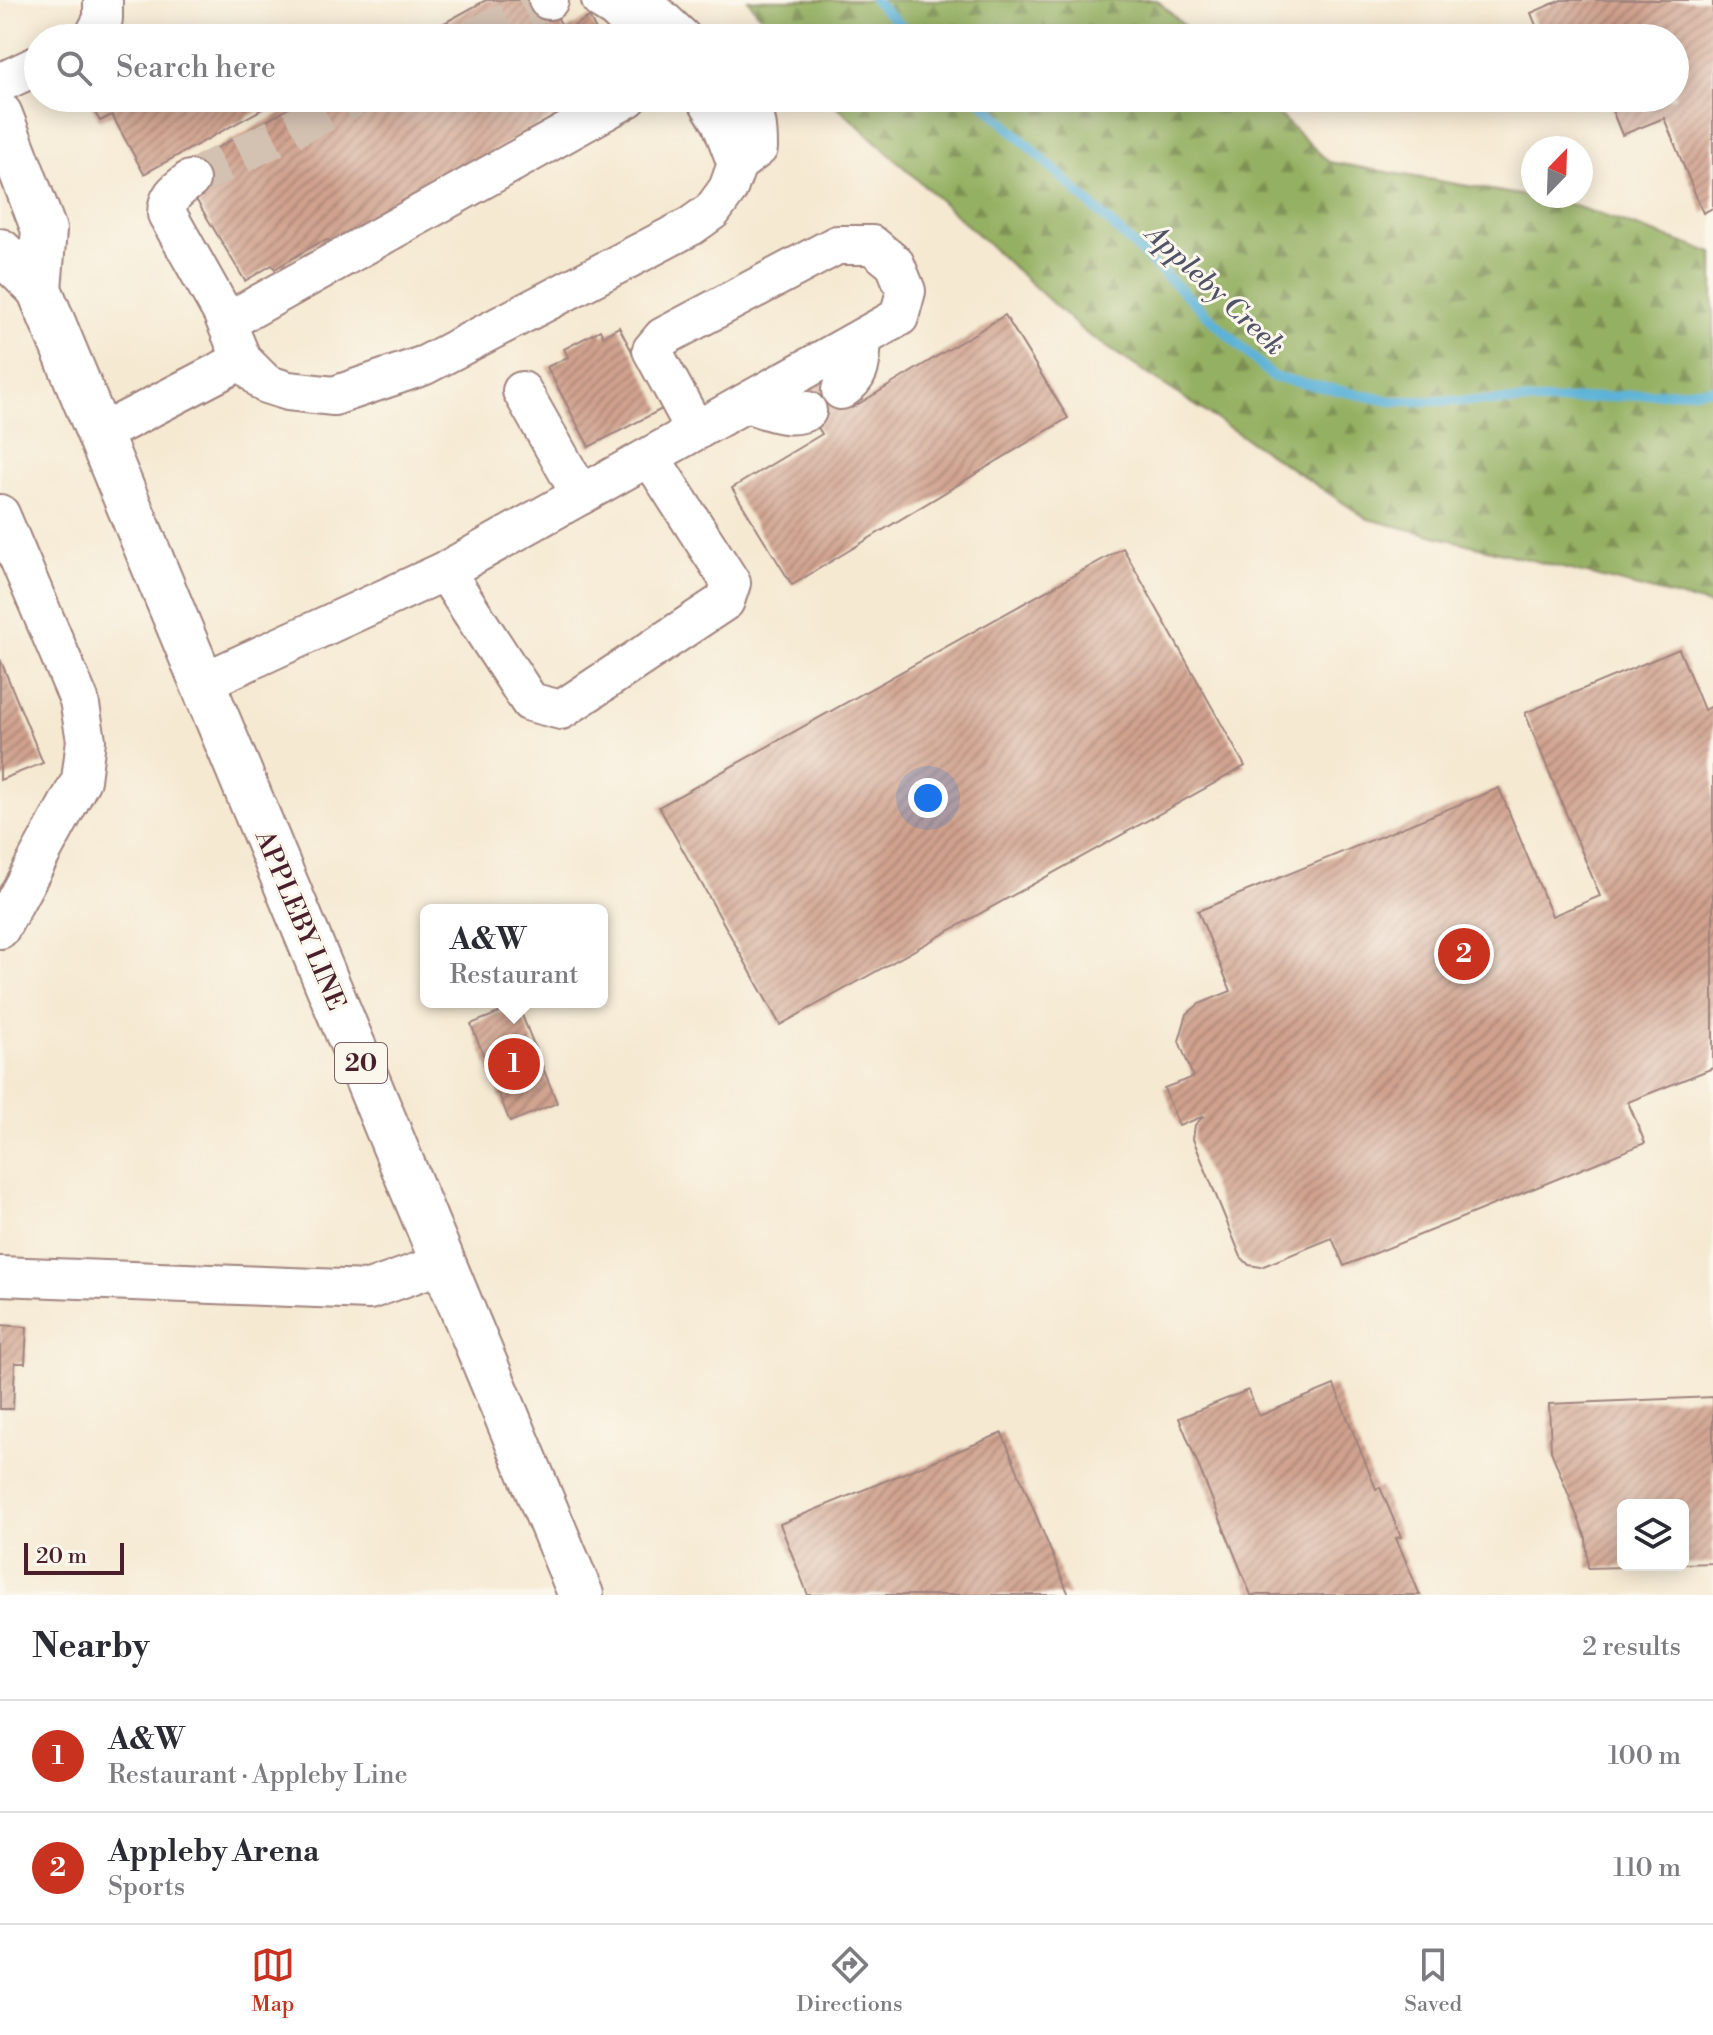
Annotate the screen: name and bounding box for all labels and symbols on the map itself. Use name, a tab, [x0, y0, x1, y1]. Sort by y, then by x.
north arrow	[1521, 136, 1593, 208]
water label: Appleby Creek	[1136, 215, 1292, 363]
your location	[908, 778, 948, 818]
street label: APPLEBY LINE	[247, 825, 352, 1015]
pin: 2	[1438, 924, 1490, 984]
pin: 1	[488, 1034, 540, 1094]
road number: 20	[335, 1043, 387, 1083]
scale bar	[24, 1539, 124, 1575]

